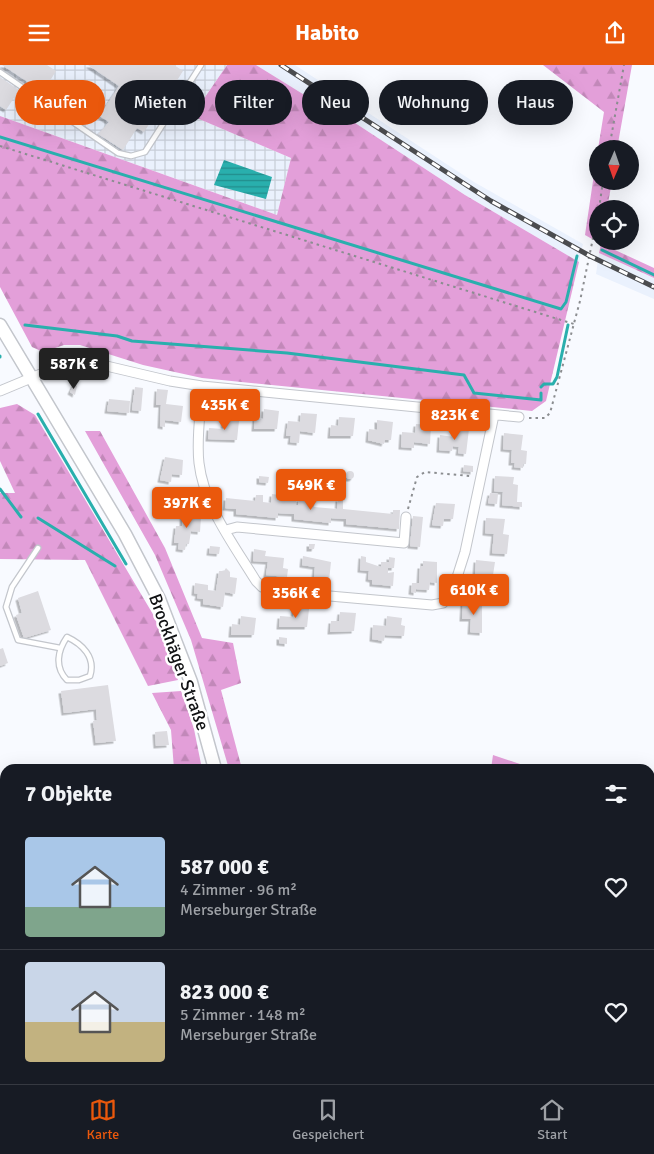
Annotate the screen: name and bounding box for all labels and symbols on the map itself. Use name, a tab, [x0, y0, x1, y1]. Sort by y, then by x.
north arrow	[589, 140, 639, 190]
pin: 587K €	[33, 347, 115, 390]
pin: 435K €	[184, 389, 266, 431]
pin: 823K €	[414, 399, 496, 441]
pin: 549K €	[270, 469, 352, 511]
pin: 397K €	[146, 487, 228, 529]
pin: 610K €	[433, 573, 515, 616]
pin: 356K €	[255, 577, 337, 619]
street label: Brockhäger Straße	[144, 591, 214, 733]

